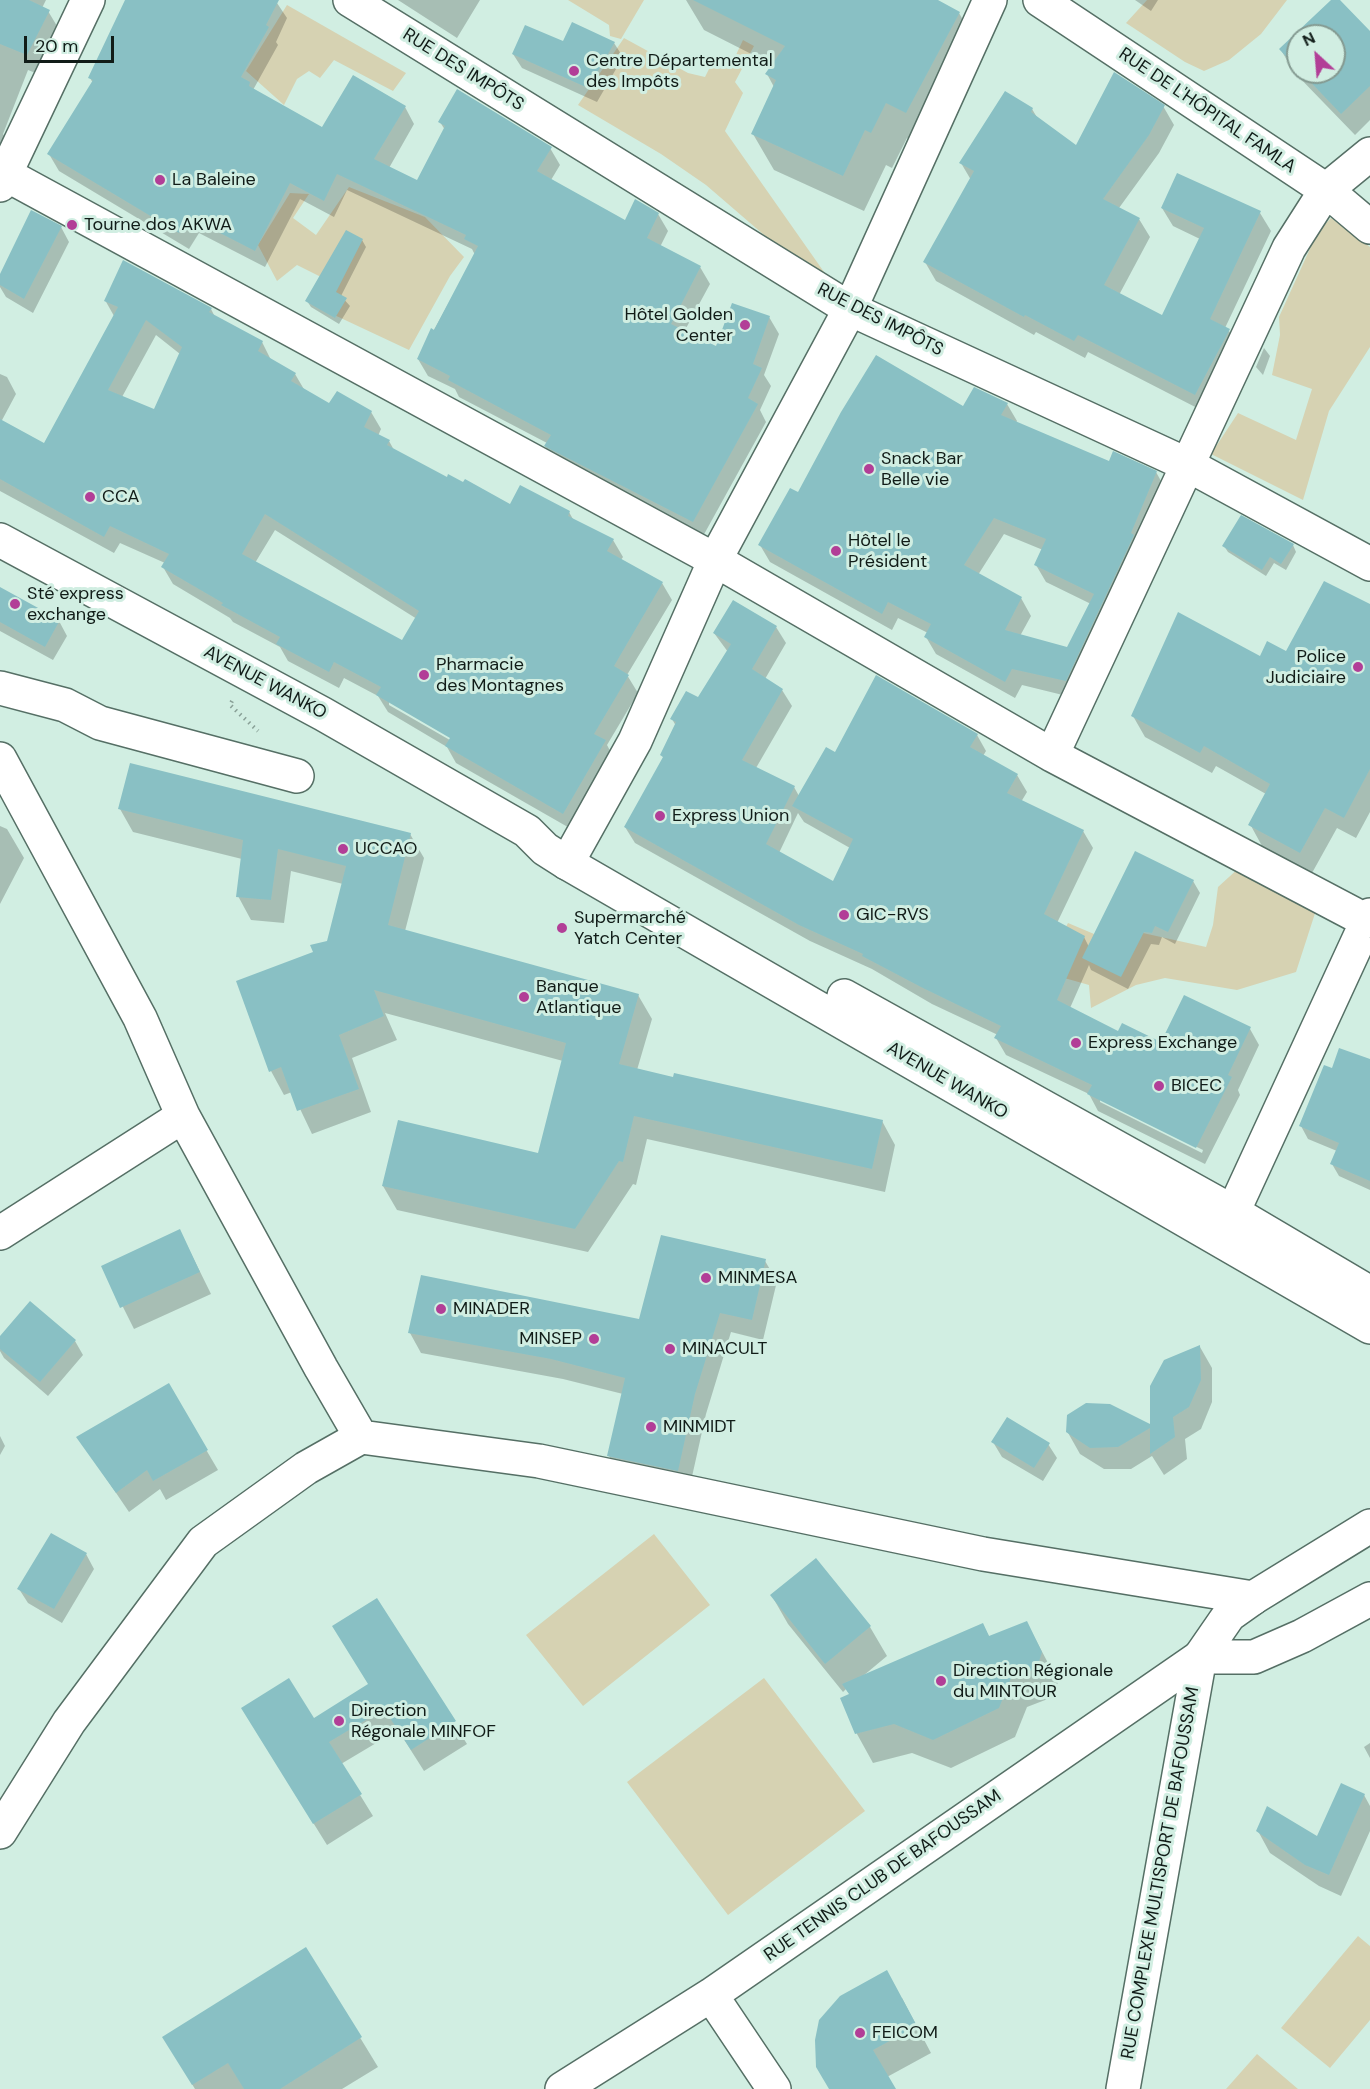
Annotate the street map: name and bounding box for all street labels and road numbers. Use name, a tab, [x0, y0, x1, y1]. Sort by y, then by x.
street label: RUE DES IMPÔTS	[399, 24, 527, 116]
street label: RUE DE L'HÔPITAL FAMLA	[1114, 44, 1300, 178]
street label: RUE DES IMPÔTS	[813, 279, 947, 361]
street label: AVENUE WANKO	[200, 642, 330, 724]
street label: AVENUE WANKO	[883, 1038, 1011, 1124]
street label: RUE COMPLEXE MULTISPORT DE BAFOUSSAM	[1118, 1685, 1204, 2061]
street label: RUE TENNIS CLUB DE BAFOUSSAM	[760, 1786, 1006, 1966]

